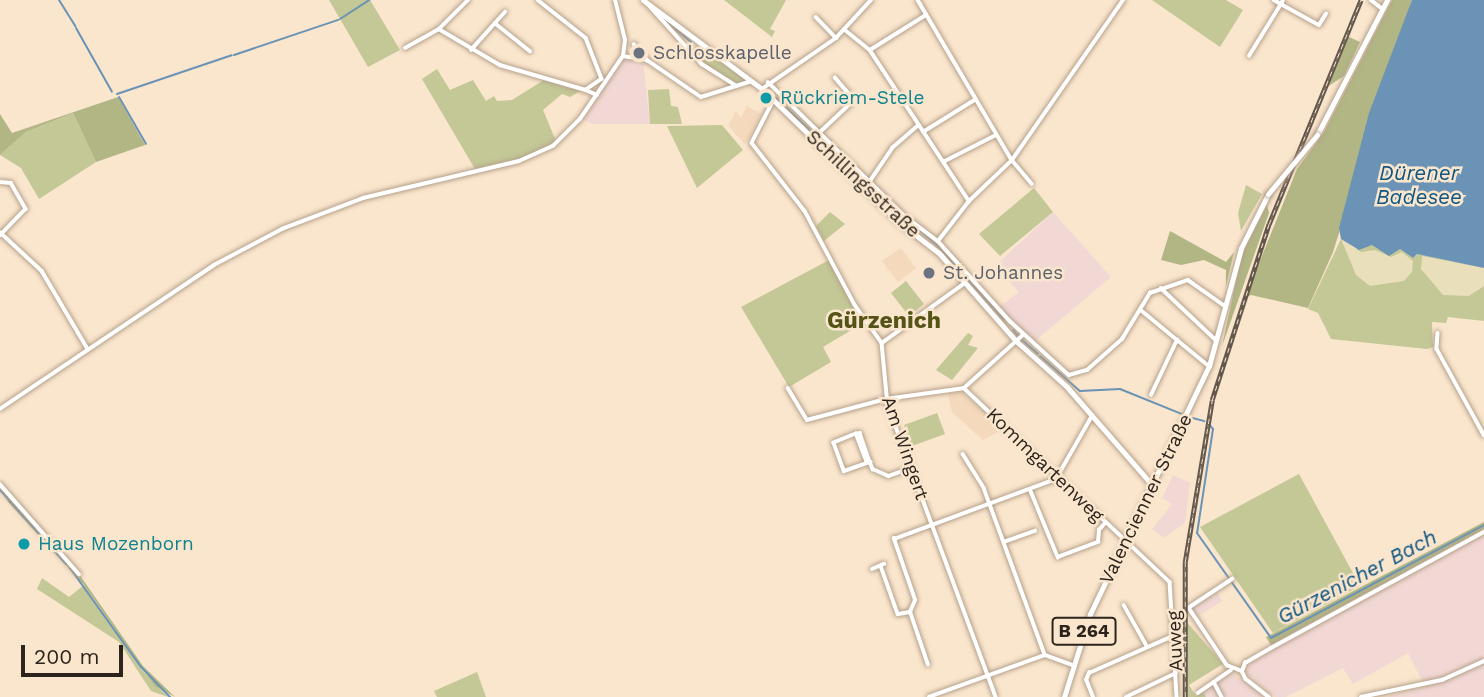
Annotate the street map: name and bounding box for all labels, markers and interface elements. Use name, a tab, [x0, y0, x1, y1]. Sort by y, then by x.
place label: Schlosskapelle	[653, 42, 792, 64]
marker: Schlosskapelle	[631, 45, 647, 61]
place label: Rückriem-Stele	[780, 87, 925, 109]
marker: Rückriem-Stele	[758, 90, 774, 106]
street label: Schillingsstraße	[801, 126, 925, 242]
water label: Dürener Badesee	[1376, 160, 1462, 210]
place label: St. Johannes	[943, 262, 1064, 284]
marker: St. Johannes	[921, 265, 937, 281]
district label: Gürzenich	[827, 307, 941, 335]
street label: Am Wingert	[877, 393, 933, 503]
street label: Kommgartenweg	[982, 403, 1108, 527]
street label: Valencienner Straße	[1095, 410, 1197, 588]
water label: Gürzenicher Bach	[1273, 524, 1441, 630]
place label: Haus Mozenborn	[38, 533, 194, 555]
marker: Haus Mozenborn	[16, 536, 32, 552]
street label: Auweg	[1163, 610, 1187, 672]
road number: B 264	[1051, 616, 1117, 646]
scale bar	[24, 630, 126, 674]
text: 200 m	[34, 644, 100, 669]

